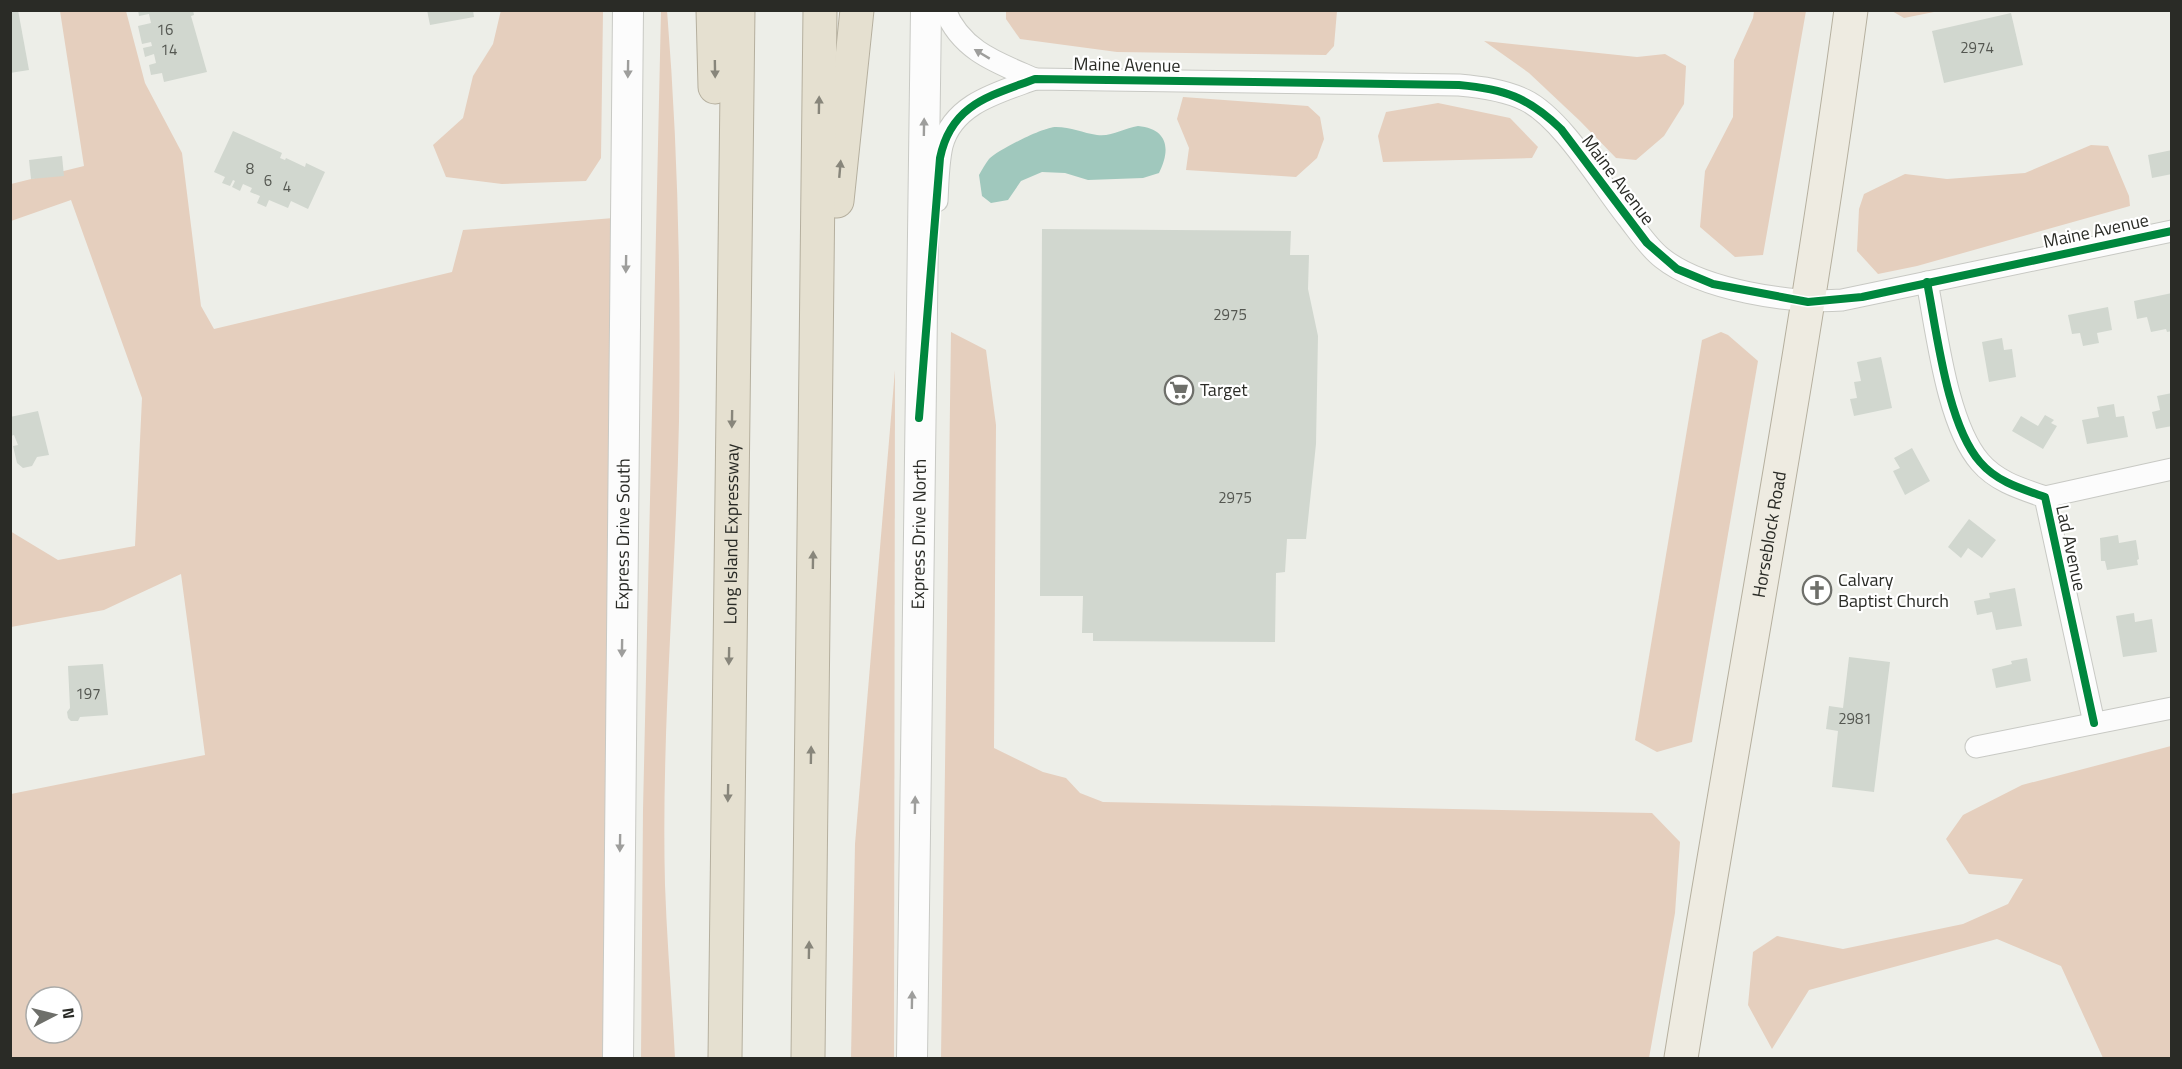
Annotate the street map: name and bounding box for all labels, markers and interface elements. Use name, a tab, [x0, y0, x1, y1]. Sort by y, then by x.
house number: 16	[157, 18, 173, 41]
house number: 2974	[1960, 36, 1994, 59]
house number: 14	[161, 38, 177, 61]
one-way arrow	[974, 49, 990, 60]
street label: Maine Avenue	[1073, 50, 1181, 79]
one-way arrow	[623, 59, 633, 78]
one-way arrow	[710, 59, 720, 78]
one-way arrow	[814, 95, 824, 114]
one-way arrow	[919, 118, 929, 137]
street label: Maine Avenue	[1575, 129, 1661, 231]
house number: 8	[246, 157, 254, 180]
one-way arrow	[835, 159, 845, 178]
house number: 6	[264, 169, 272, 192]
house number: 4	[283, 175, 291, 198]
street label: Maine Avenue	[2041, 206, 2151, 255]
one-way arrow	[621, 254, 631, 273]
house number: 2975	[1213, 303, 1247, 326]
supermarket icon: Target	[1163, 374, 1195, 406]
place label: Target	[1200, 376, 1248, 403]
one-way arrow	[727, 410, 737, 429]
street label: Long Island Expressway	[716, 443, 746, 625]
street label: Express Drive South	[608, 458, 637, 610]
street label: Express Drive North	[904, 459, 933, 610]
street label: Horseblock Road	[1745, 469, 1793, 600]
house number: 2975	[1218, 486, 1252, 509]
street label: Lad Avenue	[2049, 502, 2094, 593]
one-way arrow	[809, 551, 818, 570]
place label: Calvary Baptist Church	[1838, 566, 1949, 614]
church icon: Calvary Baptist Church	[1801, 574, 1833, 606]
one-way arrow	[617, 638, 627, 657]
one-way arrow	[724, 647, 734, 666]
house number: 197	[75, 682, 101, 705]
house number: 2981	[1838, 707, 1872, 730]
one-way arrow	[807, 746, 816, 765]
one-way arrow	[723, 783, 733, 802]
one-way arrow	[910, 796, 919, 815]
one-way arrow	[615, 833, 625, 852]
one-way arrow	[805, 941, 814, 960]
north arrow	[24, 985, 84, 1045]
one-way arrow	[908, 991, 917, 1010]
text: N	[56, 1006, 81, 1020]

